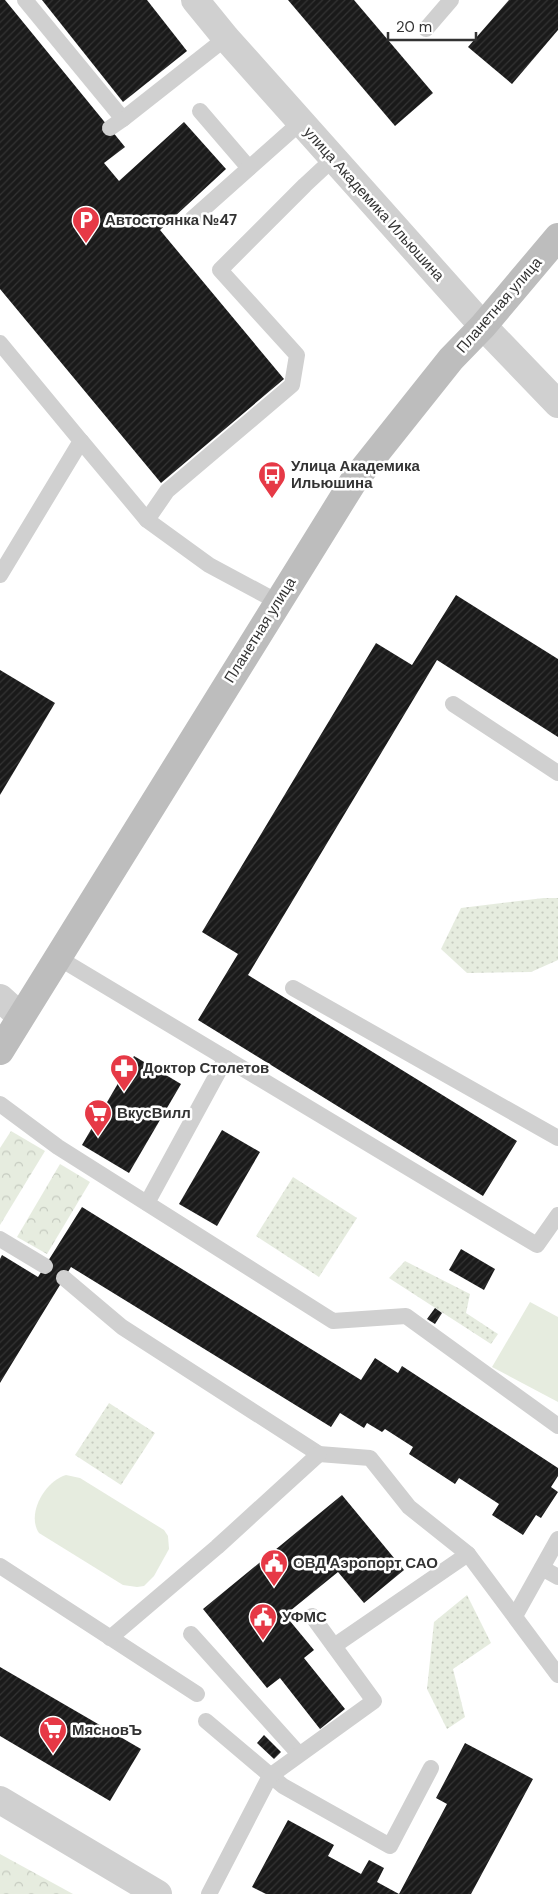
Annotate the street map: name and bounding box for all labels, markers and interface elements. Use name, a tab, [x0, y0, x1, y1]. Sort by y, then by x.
scale bar	[388, 10, 476, 42]
text: 20 m	[396, 17, 432, 37]
street label: улица Академика Ильюшина	[299, 123, 449, 286]
parking icon: Автостоянка №47	[71, 205, 101, 244]
place label: Автостоянка №47	[105, 210, 237, 230]
street label: Планетная улица	[452, 252, 547, 357]
place label: Улица Академика Ильюшина	[291, 456, 421, 493]
bus stop icon: Улица Академика Ильюшина	[257, 460, 287, 499]
street label: Планетная улица	[219, 573, 301, 687]
pharmacy icon: Доктор Столетов	[109, 1053, 139, 1092]
place label: Доктор Столетов	[143, 1058, 269, 1078]
supermarket icon: ВкусВилл	[83, 1098, 113, 1137]
place label: ВкусВилл	[117, 1103, 191, 1123]
public building icon: ОВД Аэропорт САО	[259, 1548, 289, 1587]
place label: ОВД Аэропорт САО	[293, 1553, 438, 1573]
public building icon: УФМС	[248, 1602, 278, 1641]
place label: УФМС	[282, 1607, 327, 1627]
supermarket icon: МясновЪ	[38, 1715, 68, 1754]
place label: МясновЪ	[72, 1720, 142, 1740]

